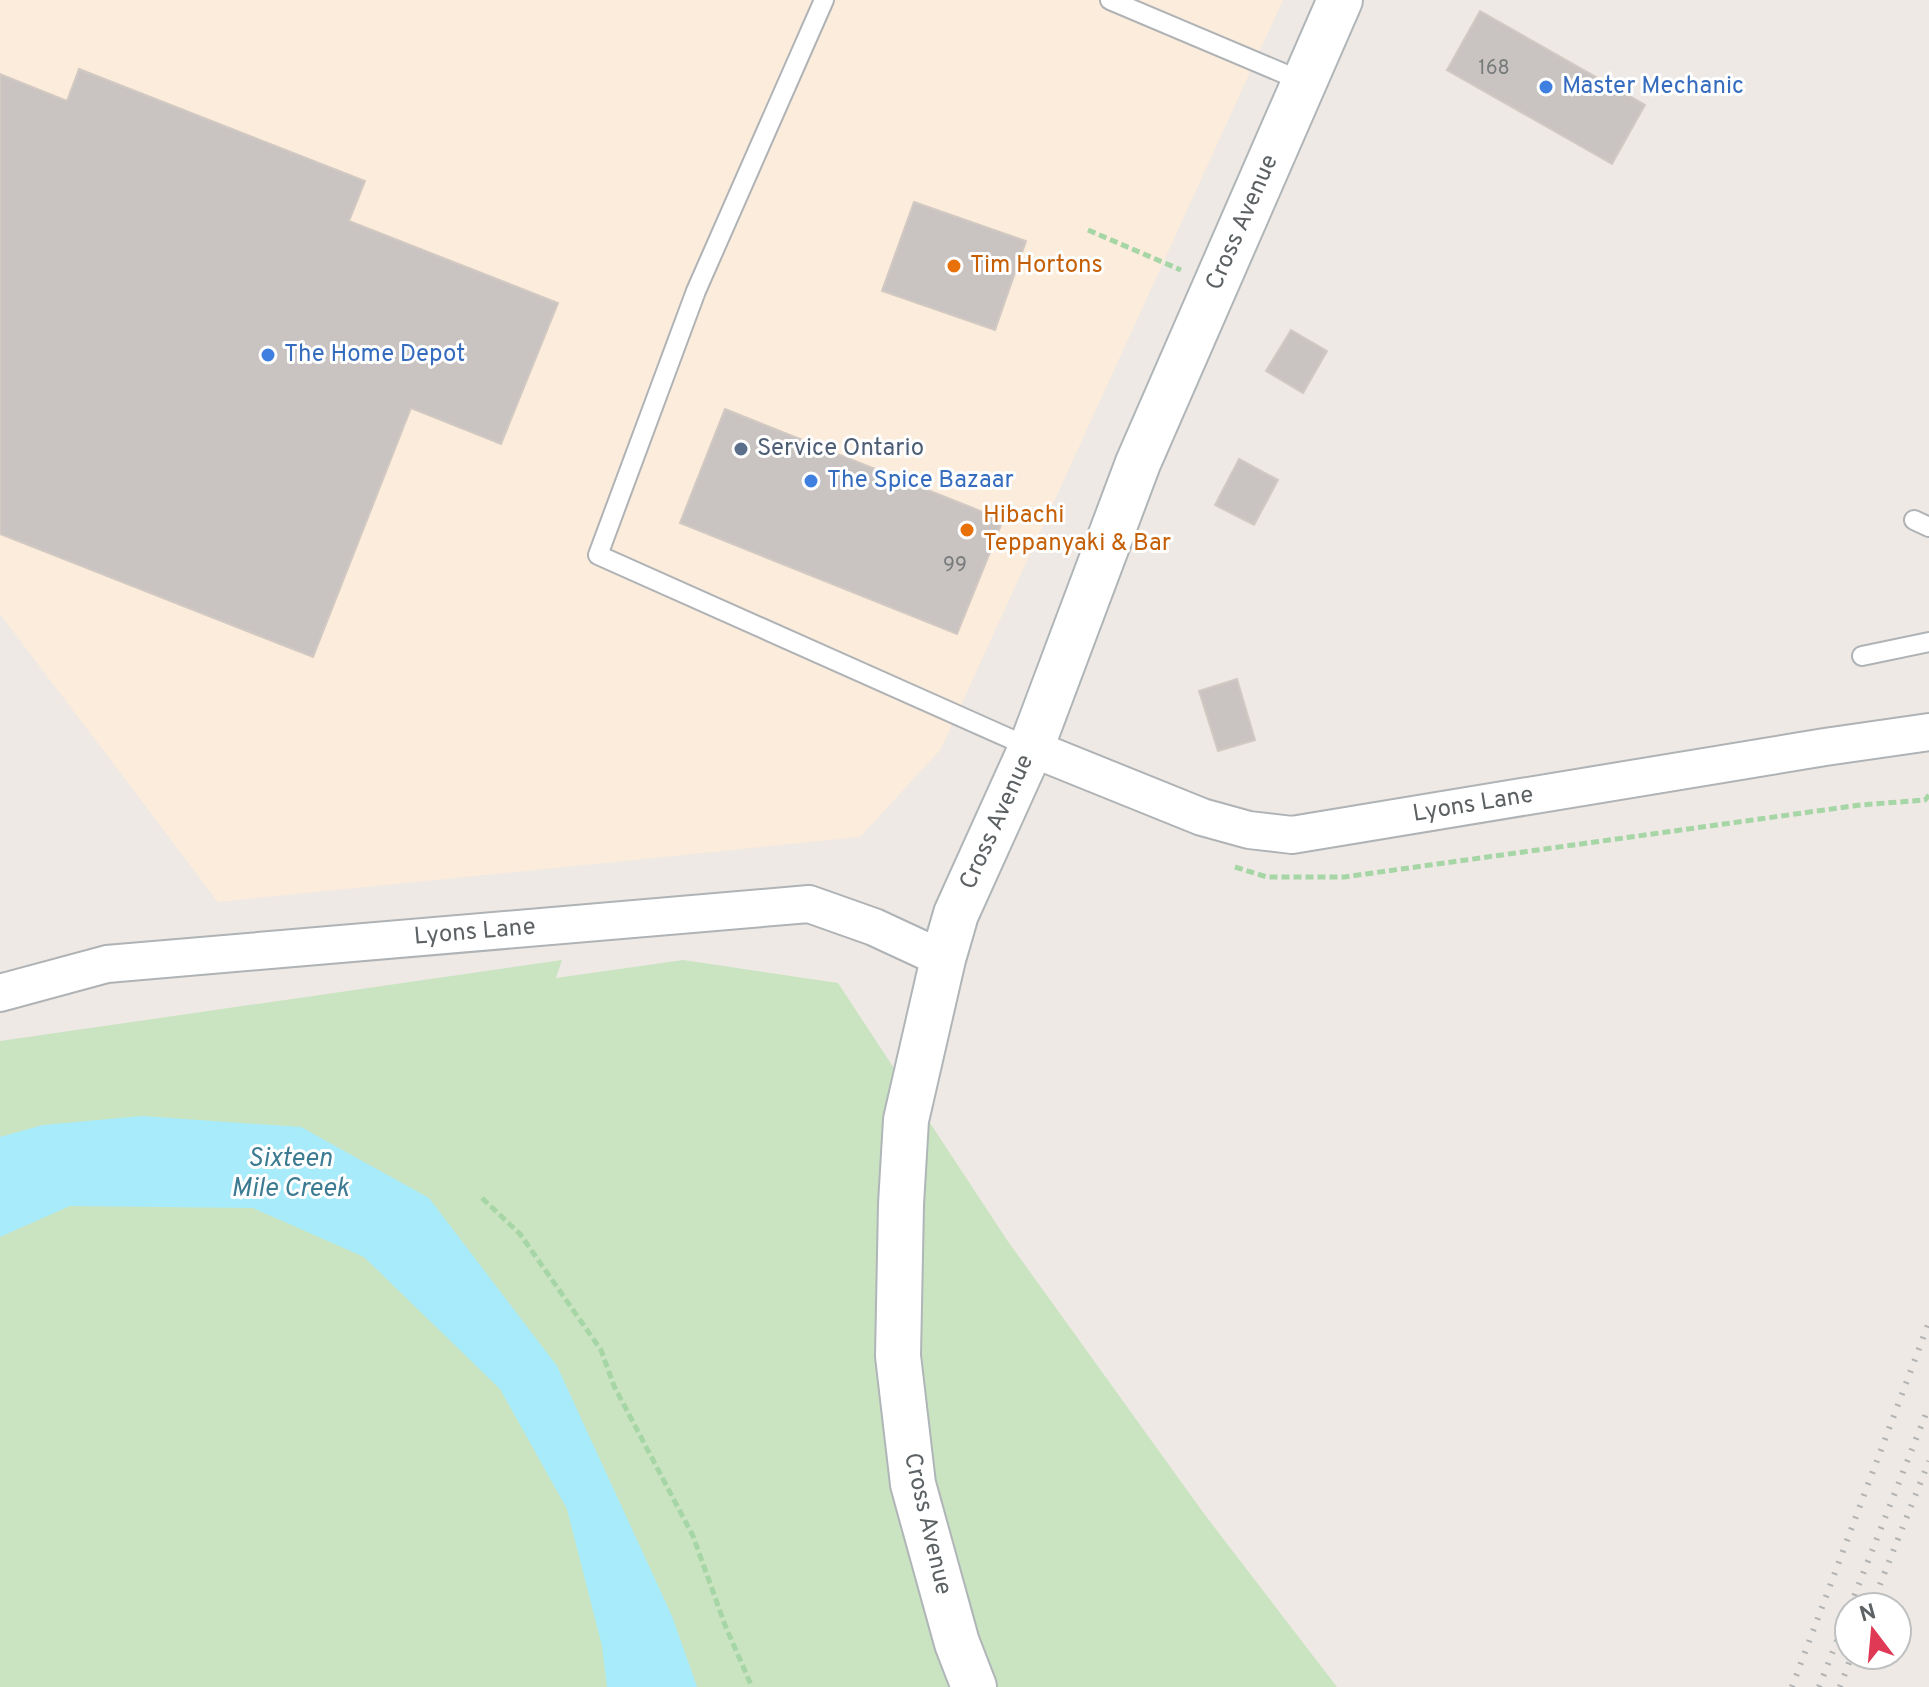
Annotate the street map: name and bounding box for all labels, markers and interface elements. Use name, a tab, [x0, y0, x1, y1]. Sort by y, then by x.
house number: 168	[1478, 56, 1510, 82]
place label: Master Mechanic	[1562, 72, 1744, 102]
marker: Master Mechanic	[1537, 78, 1555, 96]
street label: Cross Avenue	[1200, 150, 1286, 295]
place label: Tim Hortons	[970, 251, 1103, 281]
marker: Tim Hortons	[945, 257, 963, 275]
place label: The Home Depot	[284, 340, 465, 370]
marker: The Home Depot	[259, 346, 277, 364]
place label: Service Ontario	[757, 434, 924, 464]
marker: Service Ontario	[732, 440, 750, 458]
place label: The Spice Bazaar	[827, 466, 1014, 496]
marker: The Spice Bazaar	[802, 472, 820, 490]
place label: Hibachi Teppanyaki & Bar	[983, 501, 1171, 559]
marker: Hibachi Teppanyaki & Bar	[958, 521, 976, 539]
house number: 99	[943, 553, 967, 579]
street label: Cross Avenue	[954, 750, 1041, 894]
street label: Lyons Lane	[1411, 780, 1536, 830]
street label: Lyons Lane	[413, 912, 537, 953]
water label: Sixteen Mile Creek	[231, 1143, 350, 1206]
street label: Cross Avenue	[896, 1450, 958, 1598]
north arrow	[1833, 1591, 1913, 1671]
text: N	[1857, 1599, 1879, 1629]

